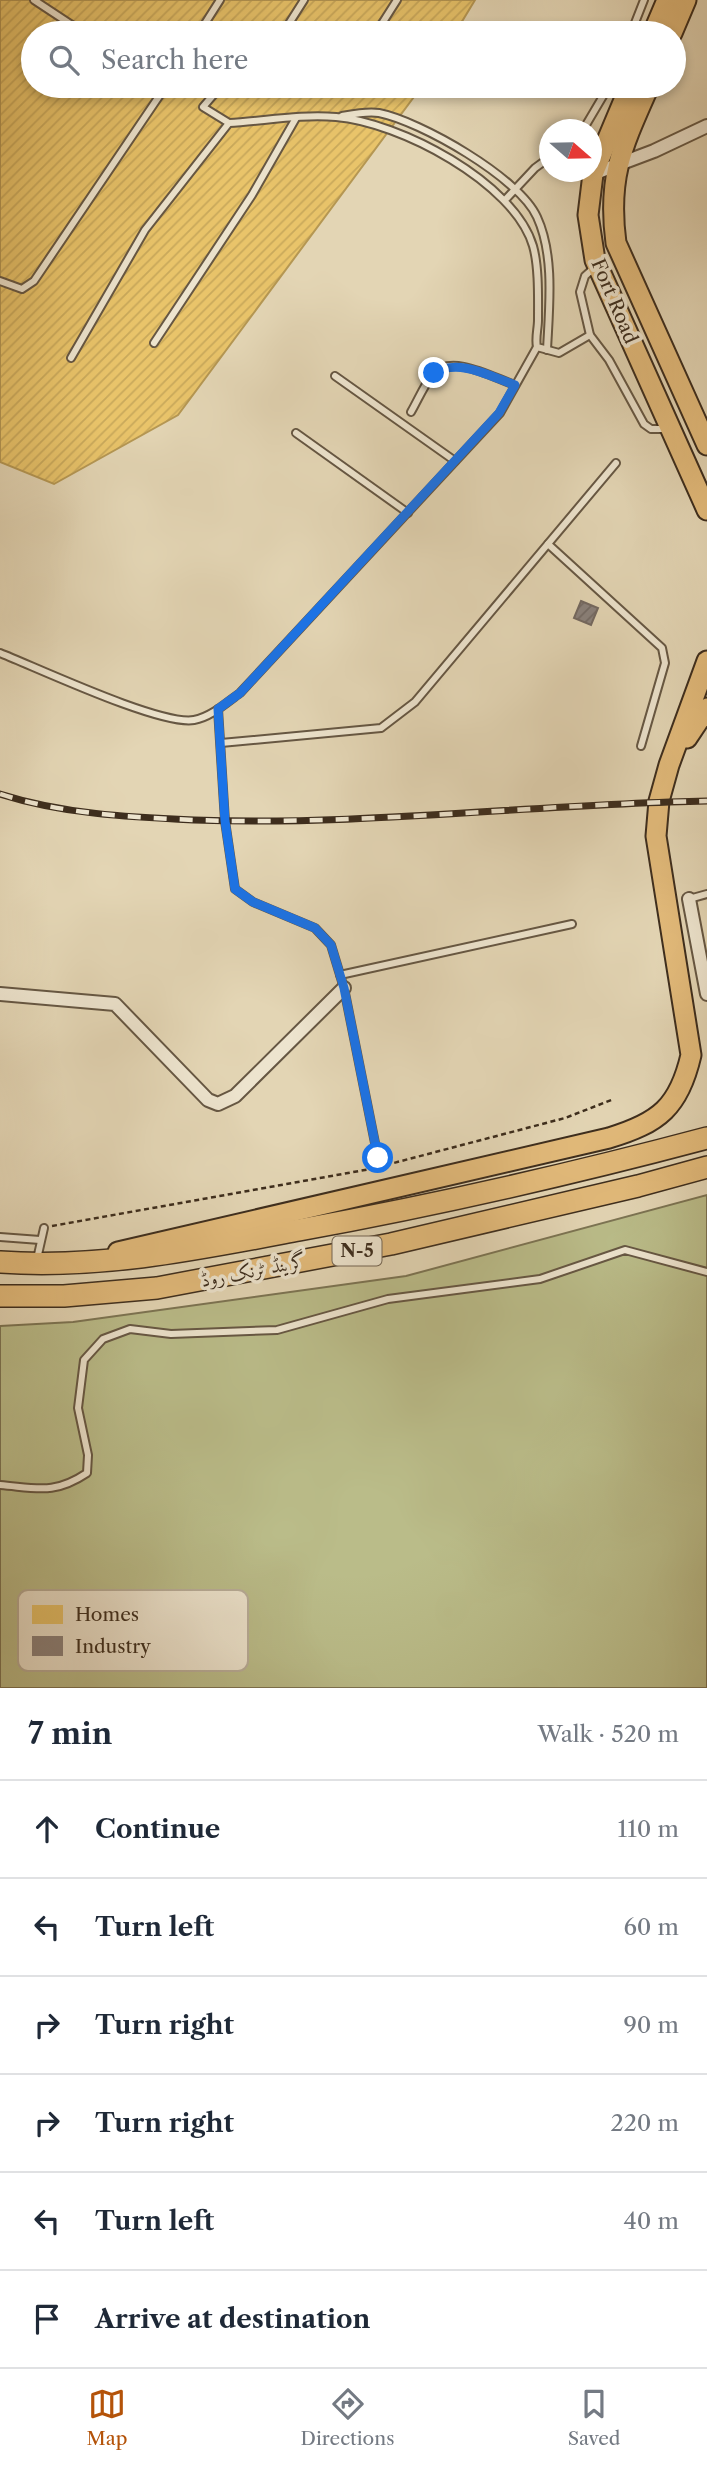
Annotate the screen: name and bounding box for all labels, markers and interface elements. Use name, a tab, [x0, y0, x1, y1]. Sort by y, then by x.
search box	[21, 21, 686, 98]
icon: search	[45, 41, 83, 79]
text: Search here	[101, 44, 248, 76]
north arrow	[539, 119, 602, 182]
street label: Fort Road	[586, 255, 643, 347]
route end	[418, 357, 449, 388]
route start	[362, 1142, 393, 1173]
road number: N-5	[332, 1236, 382, 1266]
street label: گرینڈ ٹرنک روڈ	[199, 1248, 307, 1292]
legend	[18, 1590, 248, 1671]
text: Homes	[75, 1603, 139, 1626]
text: Industry	[75, 1635, 151, 1658]
text: 7 min	[28, 1715, 112, 1752]
text: Walk · 520 m	[538, 1720, 679, 1748]
icon: ahead	[28, 1810, 66, 1848]
text: Continue	[95, 1813, 220, 1845]
text: 110 m	[618, 1815, 679, 1843]
icon: left	[28, 1908, 66, 1946]
text: Turn left	[95, 1911, 214, 1943]
text: 60 m	[623, 1913, 679, 1941]
icon: right	[28, 2006, 66, 2044]
text: Turn right	[95, 2009, 234, 2041]
text: 90 m	[623, 2011, 679, 2039]
icon: right	[28, 2104, 66, 2142]
text: Turn right	[95, 2107, 234, 2139]
text: 220 m	[610, 2109, 679, 2137]
icon: left	[28, 2202, 66, 2240]
text: Turn left	[95, 2205, 214, 2237]
text: 40 m	[624, 2207, 679, 2235]
icon: arrive	[28, 2300, 66, 2338]
text: Arrive at destination	[95, 2303, 370, 2335]
tab: Map	[87, 2385, 127, 2450]
tab: Directions	[301, 2385, 394, 2450]
tab: Saved	[568, 2385, 620, 2450]

